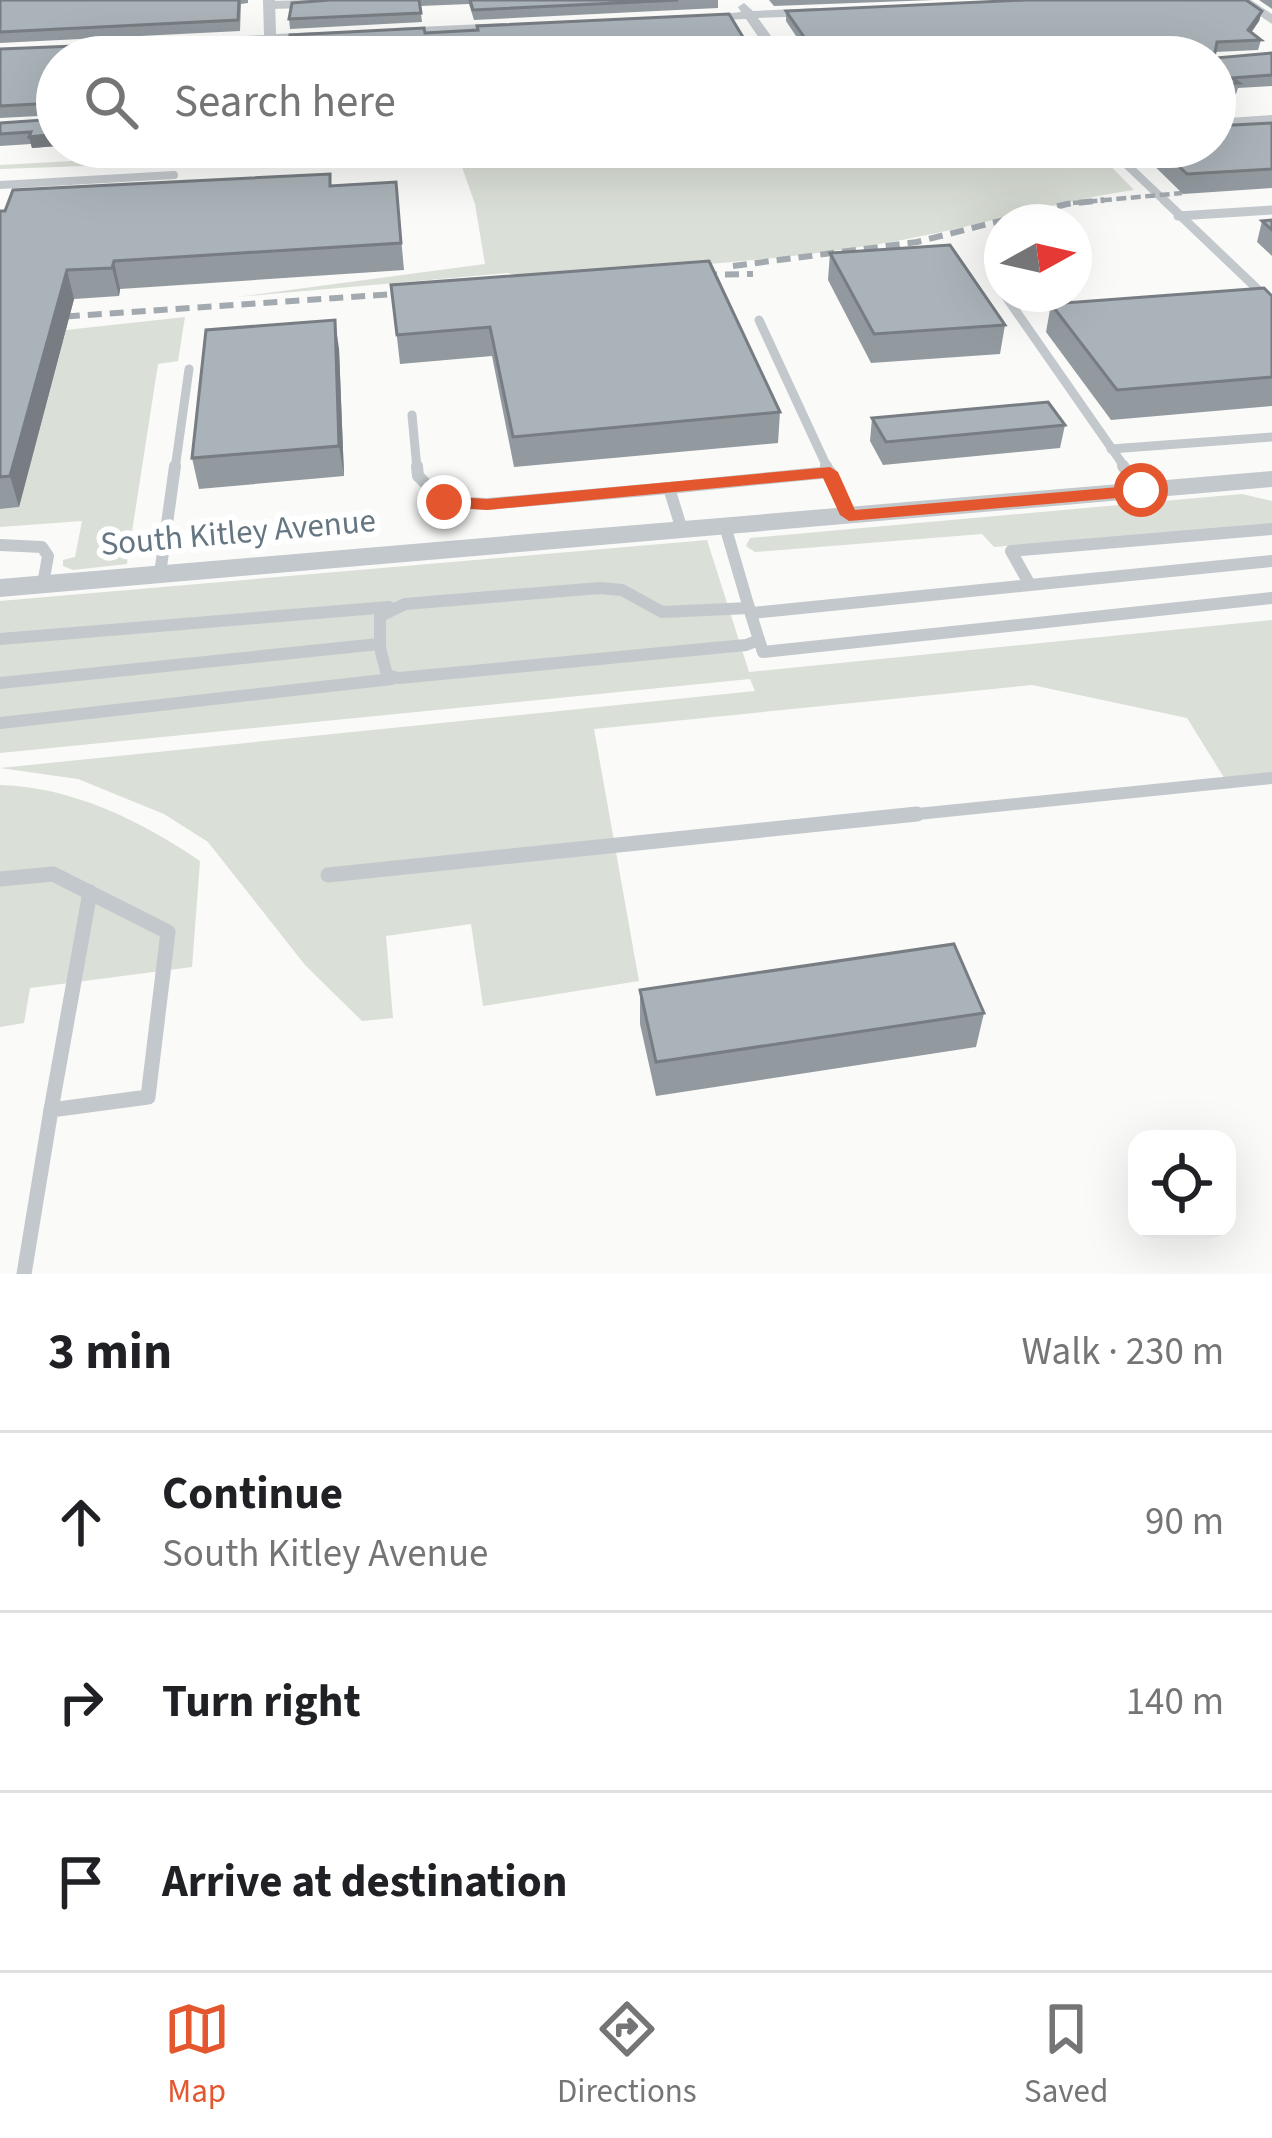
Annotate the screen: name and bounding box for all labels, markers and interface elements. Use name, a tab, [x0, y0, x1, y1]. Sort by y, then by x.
search box	[36, 36, 1236, 168]
icon: search	[78, 69, 144, 135]
text: Search here	[174, 70, 396, 134]
north arrow	[984, 204, 1092, 312]
route start	[1114, 463, 1168, 517]
route end	[417, 475, 471, 529]
street label: South Kitley Avenue	[98, 497, 378, 568]
map controls	[1128, 1130, 1236, 1238]
button: locate	[1128, 1130, 1236, 1238]
text: 3 min	[48, 1316, 172, 1388]
text: Walk · 230 m	[1021, 1324, 1224, 1380]
text: Continue	[162, 1462, 343, 1526]
icon: ahead	[48, 1489, 114, 1555]
text: 90 m	[1145, 1494, 1224, 1550]
text: South Kitley Avenue	[162, 1526, 488, 1582]
icon: right	[48, 1669, 114, 1735]
text: Turn right	[162, 1670, 361, 1734]
text: 140 m	[1126, 1674, 1224, 1730]
icon: arrive	[48, 1849, 114, 1915]
text: Arrive at destination	[162, 1850, 567, 1914]
tab: Map	[164, 1996, 230, 2115]
tab: Directions	[557, 1996, 697, 2115]
tab: Saved	[1024, 1996, 1108, 2115]

